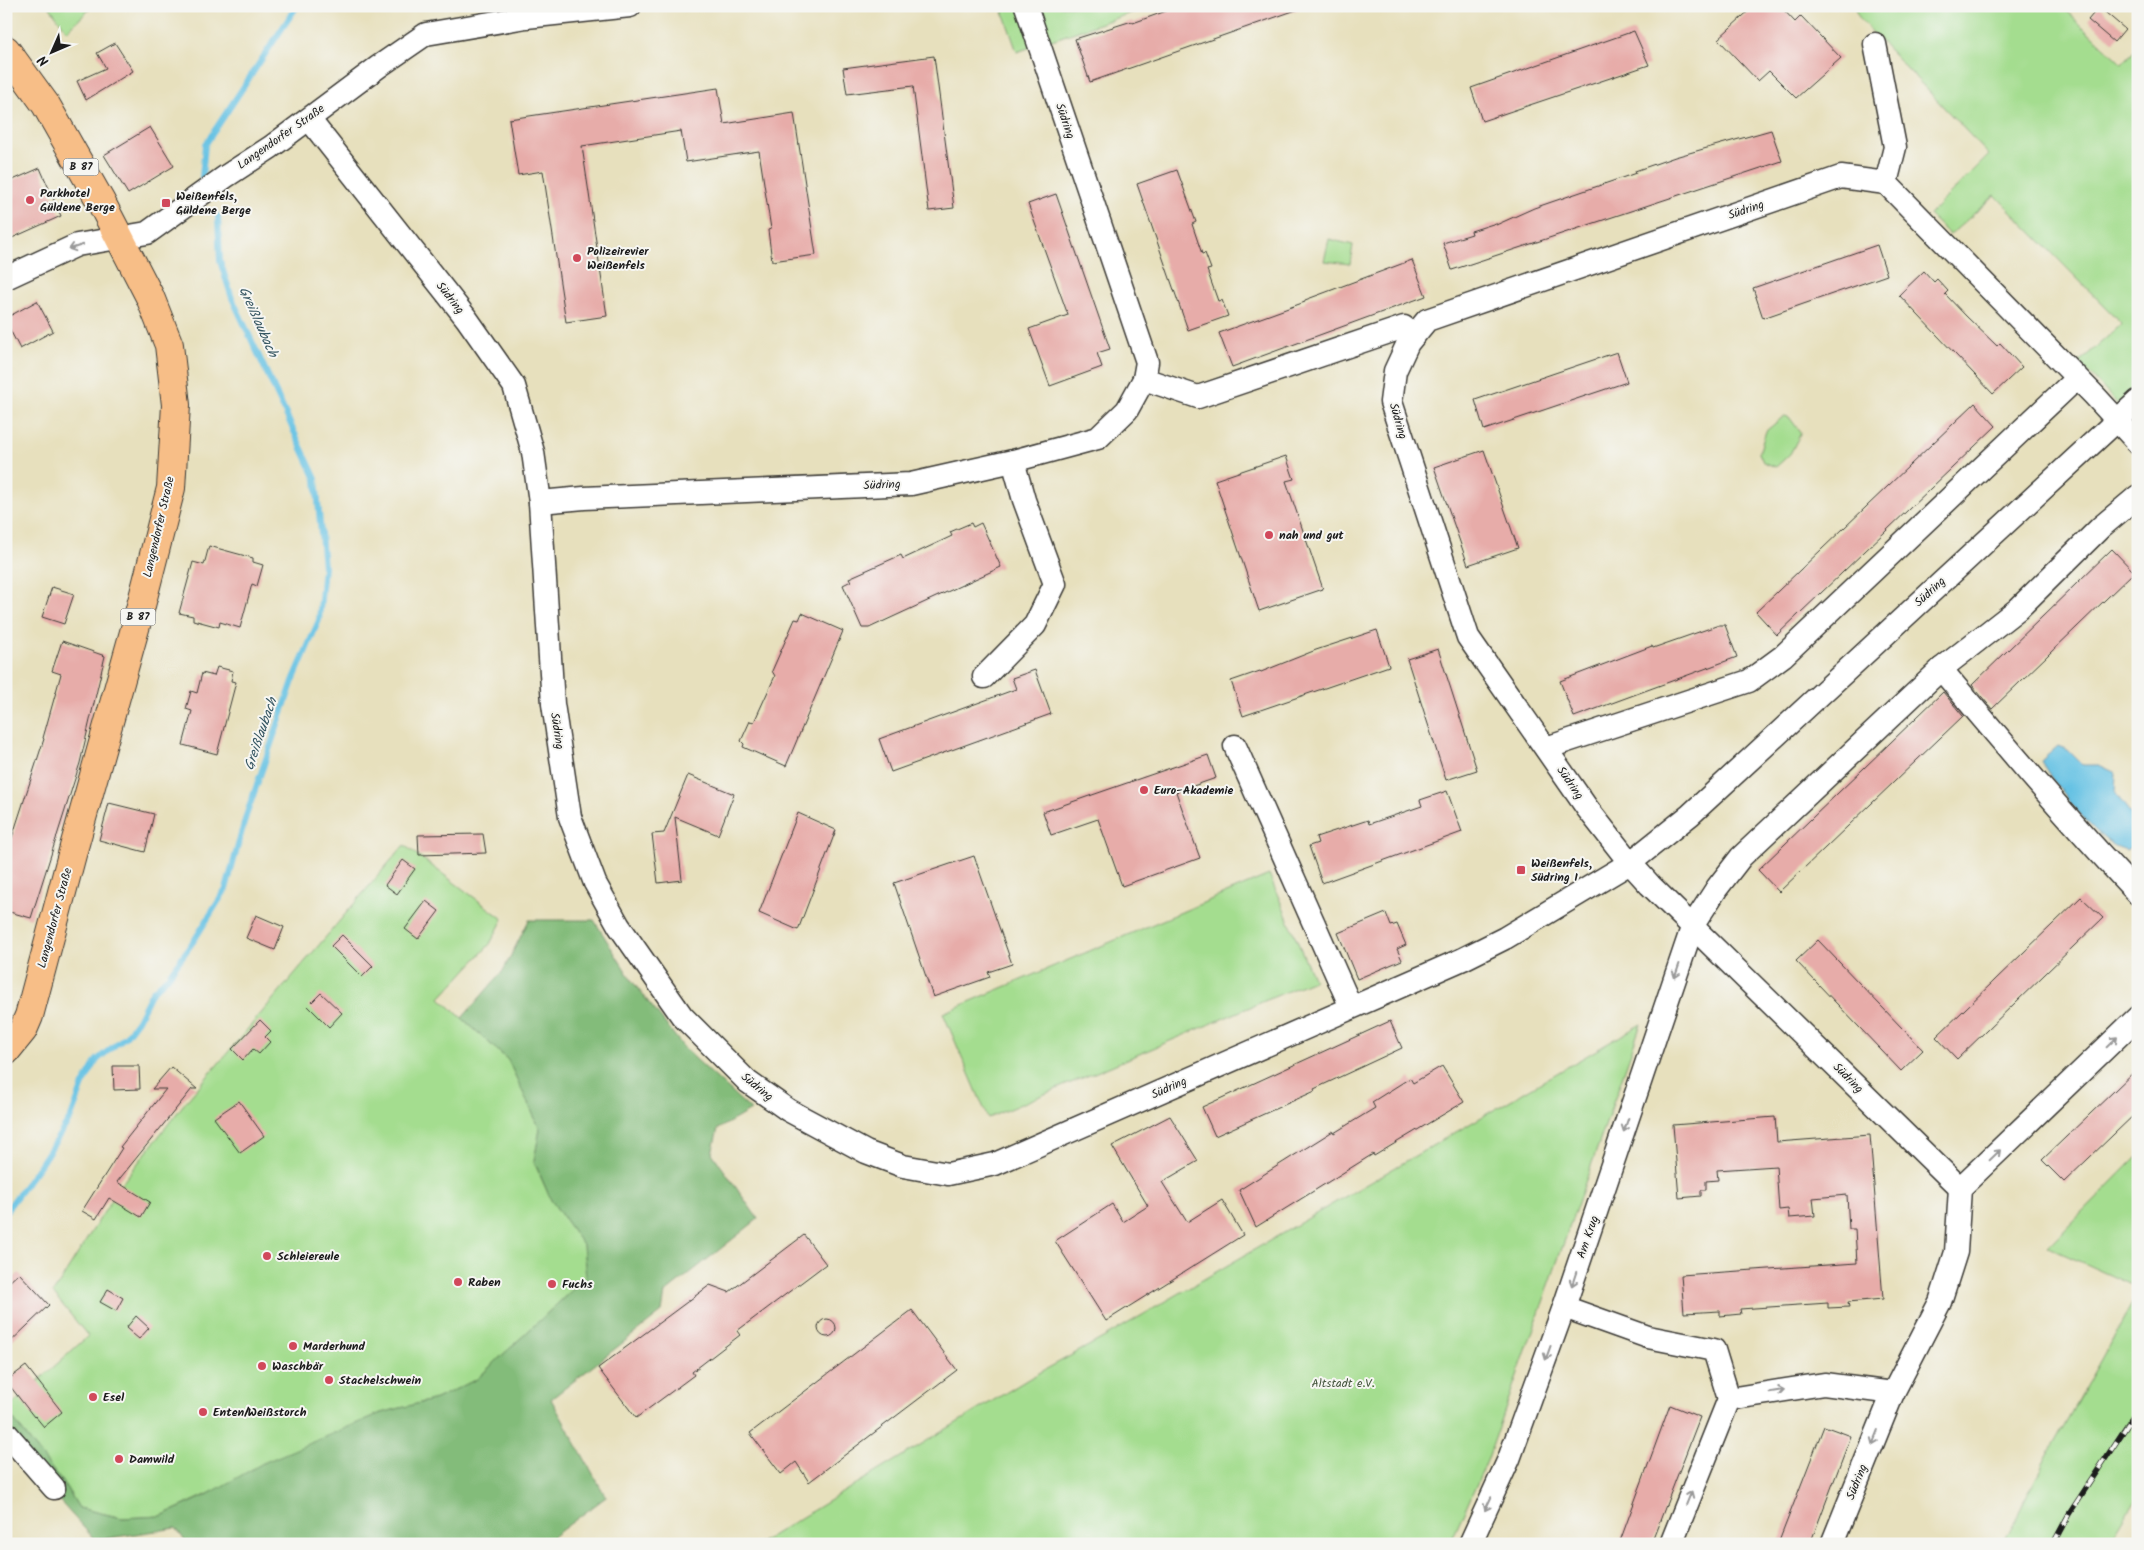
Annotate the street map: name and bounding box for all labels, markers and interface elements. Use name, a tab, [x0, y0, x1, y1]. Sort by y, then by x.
north arrow	[28, 28, 78, 78]
text: N	[32, 49, 54, 71]
street label: Langendorfer Straße	[233, 99, 329, 174]
street label: Südring	[1050, 100, 1080, 142]
road number: B 87	[64, 158, 98, 176]
place label: Parkhotel Güldene Berge	[40, 184, 115, 217]
place label: Weißenfels, Güldene Berge	[176, 187, 251, 220]
marker: Parkhotel Güldene Berge	[24, 194, 36, 206]
street label: Südring	[1725, 195, 1767, 225]
marker: Weißenfels, Güldene Berge	[160, 197, 172, 209]
one-way arrow	[69, 242, 85, 252]
place label: Polizeirevier Weißenfels	[587, 242, 649, 275]
marker: Polizeirevier Weißenfels	[571, 252, 583, 264]
street label: Südring	[431, 278, 469, 319]
water label: Greißlaubach	[233, 283, 284, 362]
street label: Südring	[1384, 401, 1412, 442]
street label: Langendorfer Straße	[138, 474, 180, 579]
street label: Südring	[863, 475, 901, 495]
place label: nah und gut	[1279, 526, 1344, 545]
marker: nah und gut	[1263, 529, 1275, 541]
street label: Südring	[1910, 572, 1950, 612]
road number: B 87	[120, 608, 156, 626]
water label: Greißlaubach	[238, 693, 284, 773]
street label: Südring	[545, 711, 569, 751]
street label: Südring	[1552, 762, 1589, 804]
place label: Euro-Akademie	[1154, 781, 1234, 800]
marker: Euro-Akademie	[1138, 784, 1150, 796]
place label: Weißenfels, Südring I	[1531, 854, 1592, 887]
marker: Weißenfels, Südring I	[1515, 864, 1527, 876]
street label: Langendorfer Straße	[32, 865, 78, 970]
one-way arrow	[1672, 963, 1682, 979]
one-way arrow	[2105, 1036, 2118, 1048]
street label: Südring	[1828, 1058, 1868, 1098]
street label: Südring	[737, 1068, 778, 1106]
street label: Südring	[1148, 1072, 1190, 1104]
one-way arrow	[1620, 1117, 1630, 1133]
one-way arrow	[1988, 1149, 2001, 1161]
street label: Am Krug	[1572, 1213, 1604, 1261]
place label: Schleiereule	[277, 1247, 339, 1266]
marker: Schleiereule	[261, 1250, 273, 1262]
one-way arrow	[1569, 1271, 1578, 1286]
place label: Raben	[468, 1273, 501, 1292]
place label: Fuchs	[562, 1275, 593, 1294]
marker: Raben	[452, 1276, 464, 1288]
marker: Fuchs	[546, 1278, 558, 1290]
place label: Marderhund	[303, 1337, 365, 1356]
marker: Marderhund	[287, 1340, 299, 1352]
one-way arrow	[1543, 1345, 1552, 1360]
place label: Waschbär	[272, 1357, 324, 1376]
marker: Waschbär	[256, 1360, 268, 1372]
place label: Stachelschwein	[339, 1371, 422, 1390]
marker: Stachelschwein	[323, 1374, 335, 1386]
park label: Altstadt e.V.	[1311, 1374, 1375, 1393]
one-way arrow	[1768, 1386, 1784, 1396]
place label: Esel	[103, 1388, 125, 1407]
marker: Esel	[87, 1391, 99, 1403]
place label: Enten/Weißstorch	[213, 1403, 307, 1422]
marker: Enten/Weißstorch	[197, 1406, 209, 1418]
one-way arrow	[1869, 1430, 1879, 1445]
place label: Damwild	[129, 1450, 175, 1469]
marker: Damwild	[113, 1453, 125, 1465]
street label: Südring	[1841, 1461, 1873, 1503]
one-way arrow	[1685, 1491, 1694, 1507]
one-way arrow	[1483, 1496, 1493, 1511]

